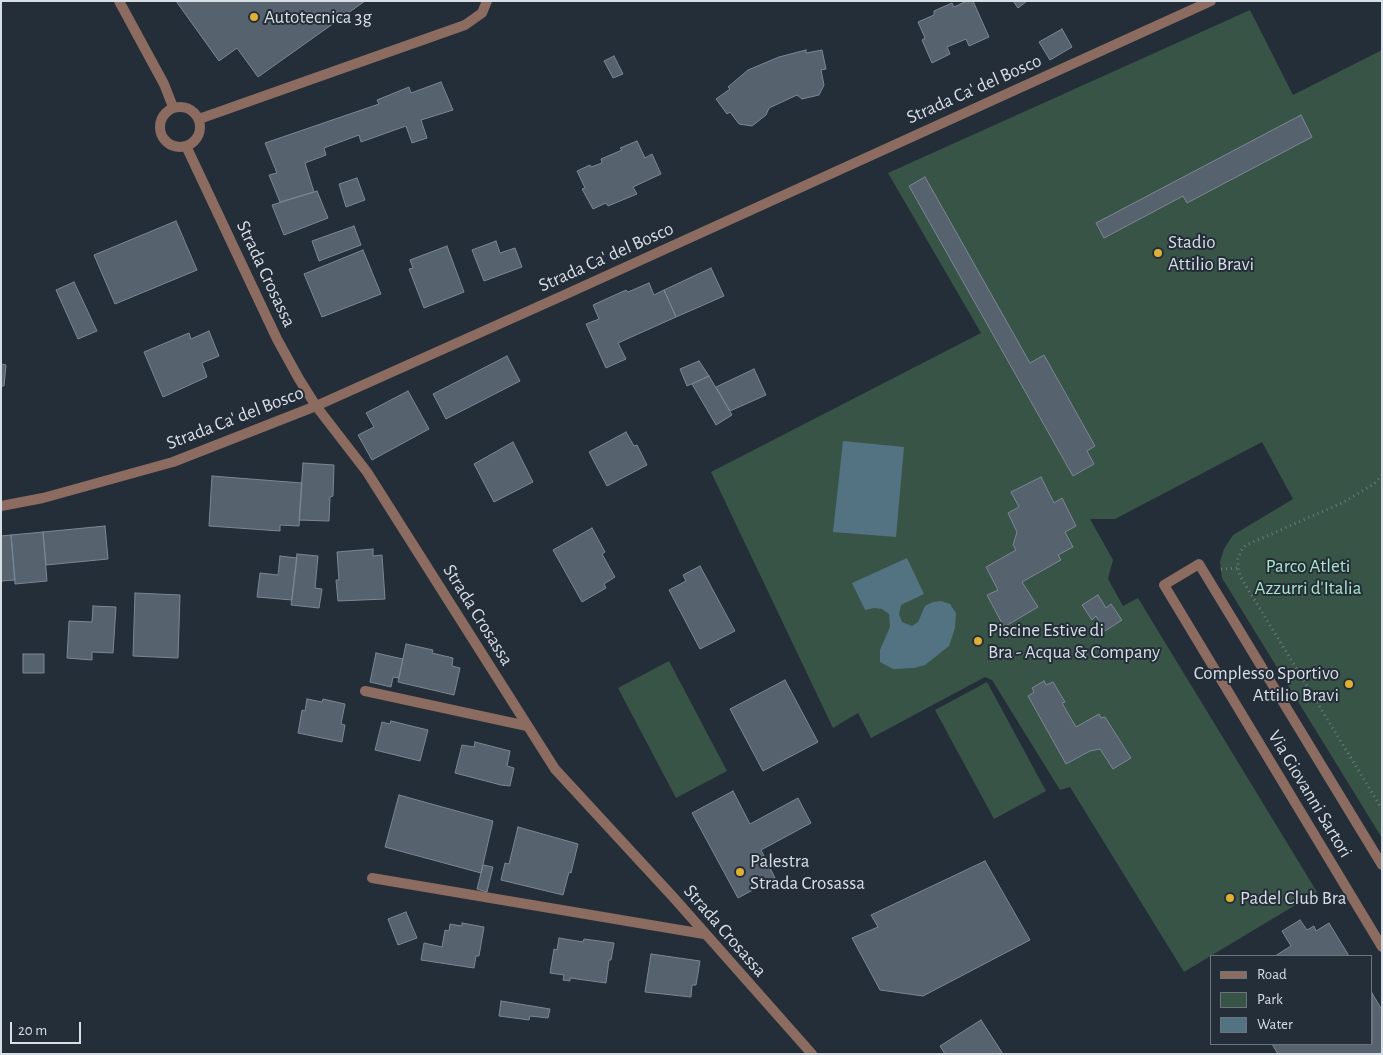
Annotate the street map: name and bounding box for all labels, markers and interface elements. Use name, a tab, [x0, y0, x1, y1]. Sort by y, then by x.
place label: Autotecnica 3g	[264, 6, 372, 28]
marker: Autotecnica 3g	[248, 11, 260, 23]
street label: Strada Ca' del Bosco	[903, 49, 1045, 129]
street label: Strada Crosassa	[231, 217, 301, 331]
street label: Strada Ca' del Bosco	[535, 217, 677, 297]
place label: Stadio Attilio Bravi	[1168, 231, 1254, 275]
marker: Stadio Attilio Bravi	[1152, 247, 1164, 259]
street label: Strada Ca' del Bosco	[163, 381, 307, 455]
park label: Parco Atleti Azzurri d'Italia	[1255, 555, 1361, 599]
street label: Strada Crosassa	[438, 560, 518, 670]
place label: Piscine Estive di Bra - Acqua & Company	[988, 619, 1160, 663]
marker: Piscine Estive di Bra - Acqua & Company	[972, 635, 984, 647]
place label: Complesso Sportivo Attilio Bravi	[1194, 662, 1339, 706]
marker: Complesso Sportivo Attilio Bravi	[1343, 678, 1355, 690]
street label: Via Giovanni Sartori	[1263, 726, 1357, 862]
place label: Palestra Strada Crosassa	[750, 850, 865, 894]
marker: Palestra Strada Crosassa	[734, 866, 746, 878]
street label: Strada Crosassa	[679, 880, 771, 982]
place label: Padel Club Bra	[1240, 887, 1346, 909]
marker: Padel Club Bra	[1224, 892, 1236, 904]
legend	[1210, 955, 1373, 1045]
text: Road	[1257, 967, 1287, 982]
text: Park	[1257, 992, 1283, 1007]
scale bar	[12, 1012, 84, 1044]
text: Water	[1257, 1017, 1293, 1032]
text: 20 m	[18, 1023, 47, 1038]

